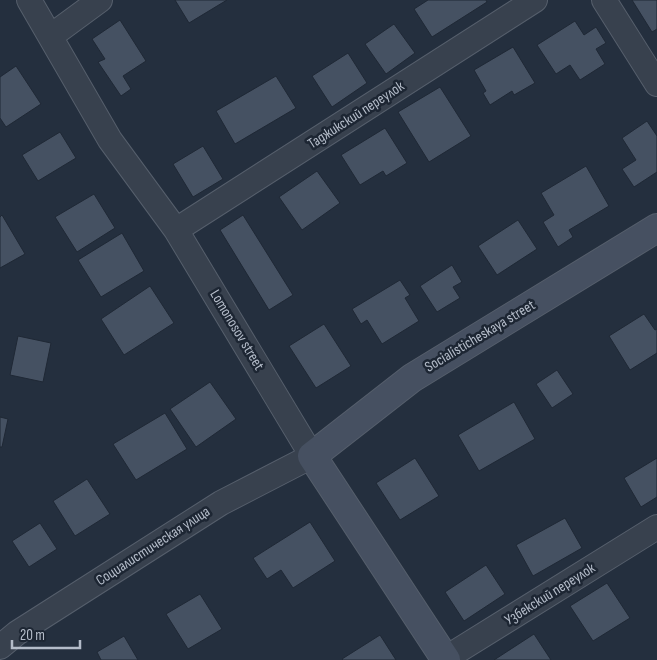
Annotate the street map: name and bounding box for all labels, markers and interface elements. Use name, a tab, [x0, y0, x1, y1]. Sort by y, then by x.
street label: Таджикский переулок	[304, 77, 408, 153]
street label: Lomonosov street	[206, 286, 269, 374]
street label: Socialisticheskaya street	[421, 295, 539, 376]
street label: Социалистическая улица	[92, 502, 214, 590]
street label: Узбекский переулок	[501, 558, 599, 629]
scale bar	[12, 618, 80, 650]
text: 20 m	[20, 626, 45, 645]

